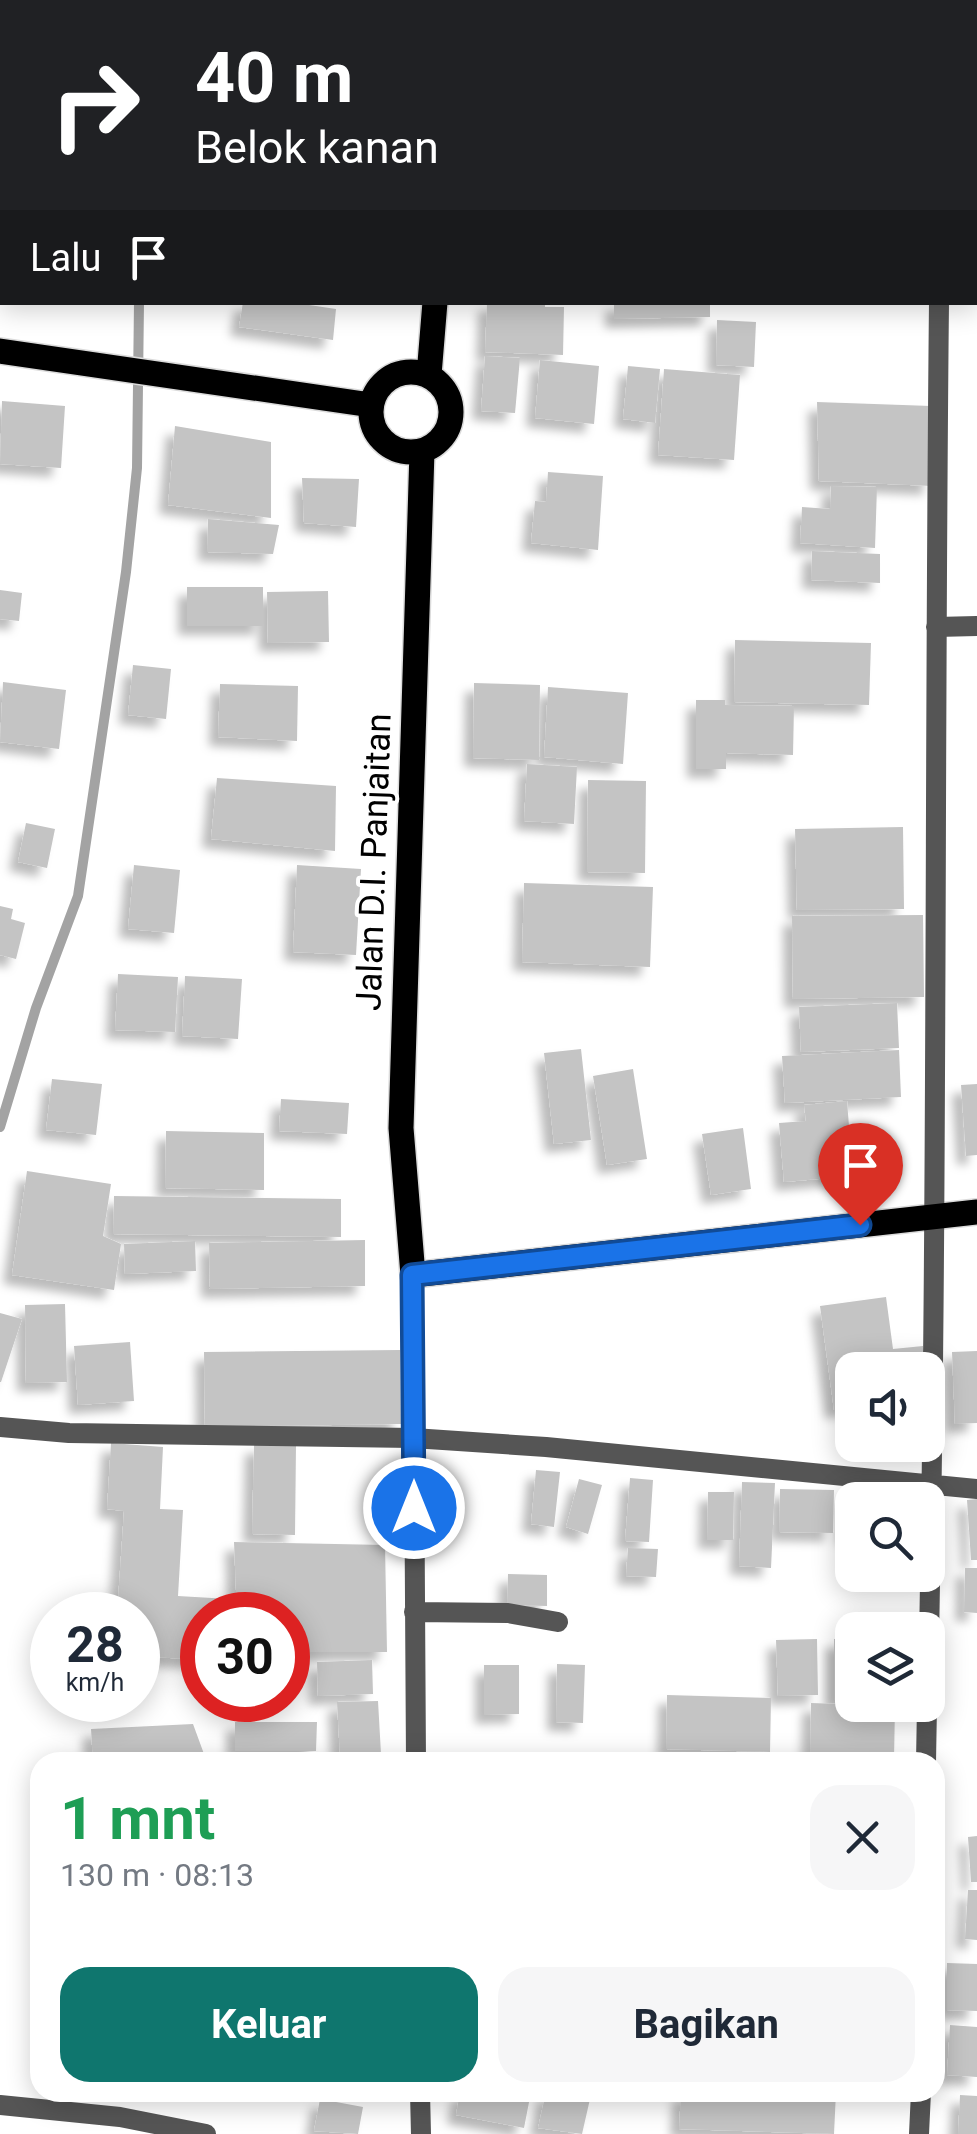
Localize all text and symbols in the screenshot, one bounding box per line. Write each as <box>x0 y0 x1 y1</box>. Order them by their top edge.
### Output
text: 40 m <box>195 37 353 119</box>
icon: right <box>30 40 160 170</box>
text: Belok kanan <box>195 121 439 174</box>
icon: arrive <box>121 230 176 285</box>
text: Lalu <box>30 236 101 280</box>
street label: Jalan D.I. Panjaitan <box>348 712 400 1012</box>
pin <box>818 1123 903 1226</box>
icon: arrive <box>833 1138 888 1193</box>
map controls <box>835 1352 945 1722</box>
button: sound <box>835 1352 945 1462</box>
position arrow <box>362 1456 466 1560</box>
button: search <box>835 1482 945 1592</box>
speed limit sign: 30 <box>180 1592 310 1722</box>
button: layers <box>835 1612 945 1722</box>
text: 28 <box>66 1616 124 1674</box>
text: km/h <box>66 1668 124 1697</box>
text: 1 mnt <box>60 1783 215 1854</box>
button: close <box>810 1785 915 1890</box>
text: 130 m · 08:13 <box>60 1856 254 1894</box>
button: Keluar <box>60 1967 478 2082</box>
button: Bagikan <box>498 1967 915 2082</box>

